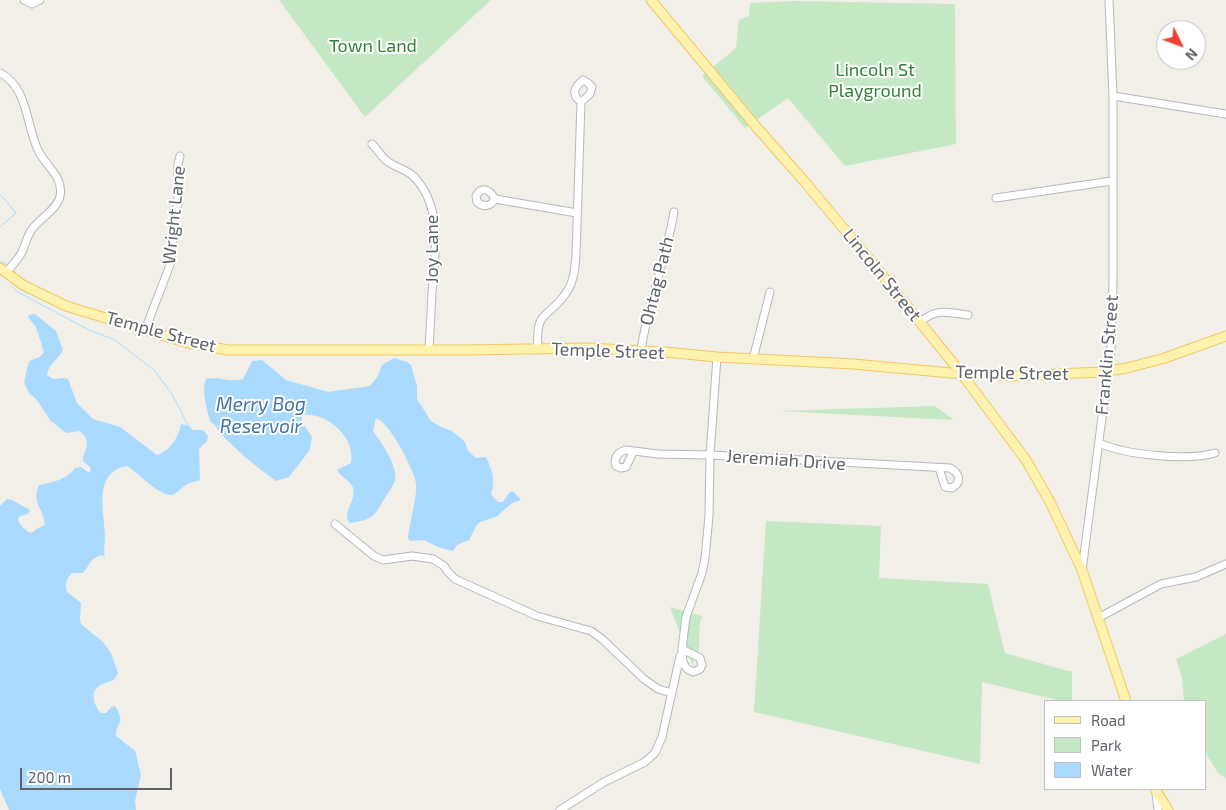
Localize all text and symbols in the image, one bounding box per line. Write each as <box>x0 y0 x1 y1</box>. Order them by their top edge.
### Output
north arrow <box>1156 20 1206 70</box>
park label: Town Land <box>329 35 417 57</box>
text: N <box>1182 45 1201 64</box>
park label: Lincoln St Playground <box>828 59 922 102</box>
street label: Wright Lane <box>158 165 190 265</box>
street label: Joy Lane <box>421 214 443 284</box>
street label: Lincoln Street <box>838 224 926 326</box>
street label: Ohtag Path <box>636 234 678 328</box>
street label: Franklin Street <box>1091 294 1123 416</box>
street label: Temple Street <box>103 307 219 357</box>
street label: Temple Street <box>551 338 665 364</box>
street label: Temple Street <box>955 361 1069 385</box>
water label: Merry Bog Reservoir <box>216 394 306 438</box>
street label: Jeremiah Drive <box>726 445 846 475</box>
legend <box>1044 700 1206 790</box>
text: Road <box>1091 711 1126 729</box>
text: Park <box>1091 736 1122 754</box>
scale bar <box>22 758 175 790</box>
text: Water <box>1091 761 1133 779</box>
text: 200 m <box>28 768 71 786</box>

